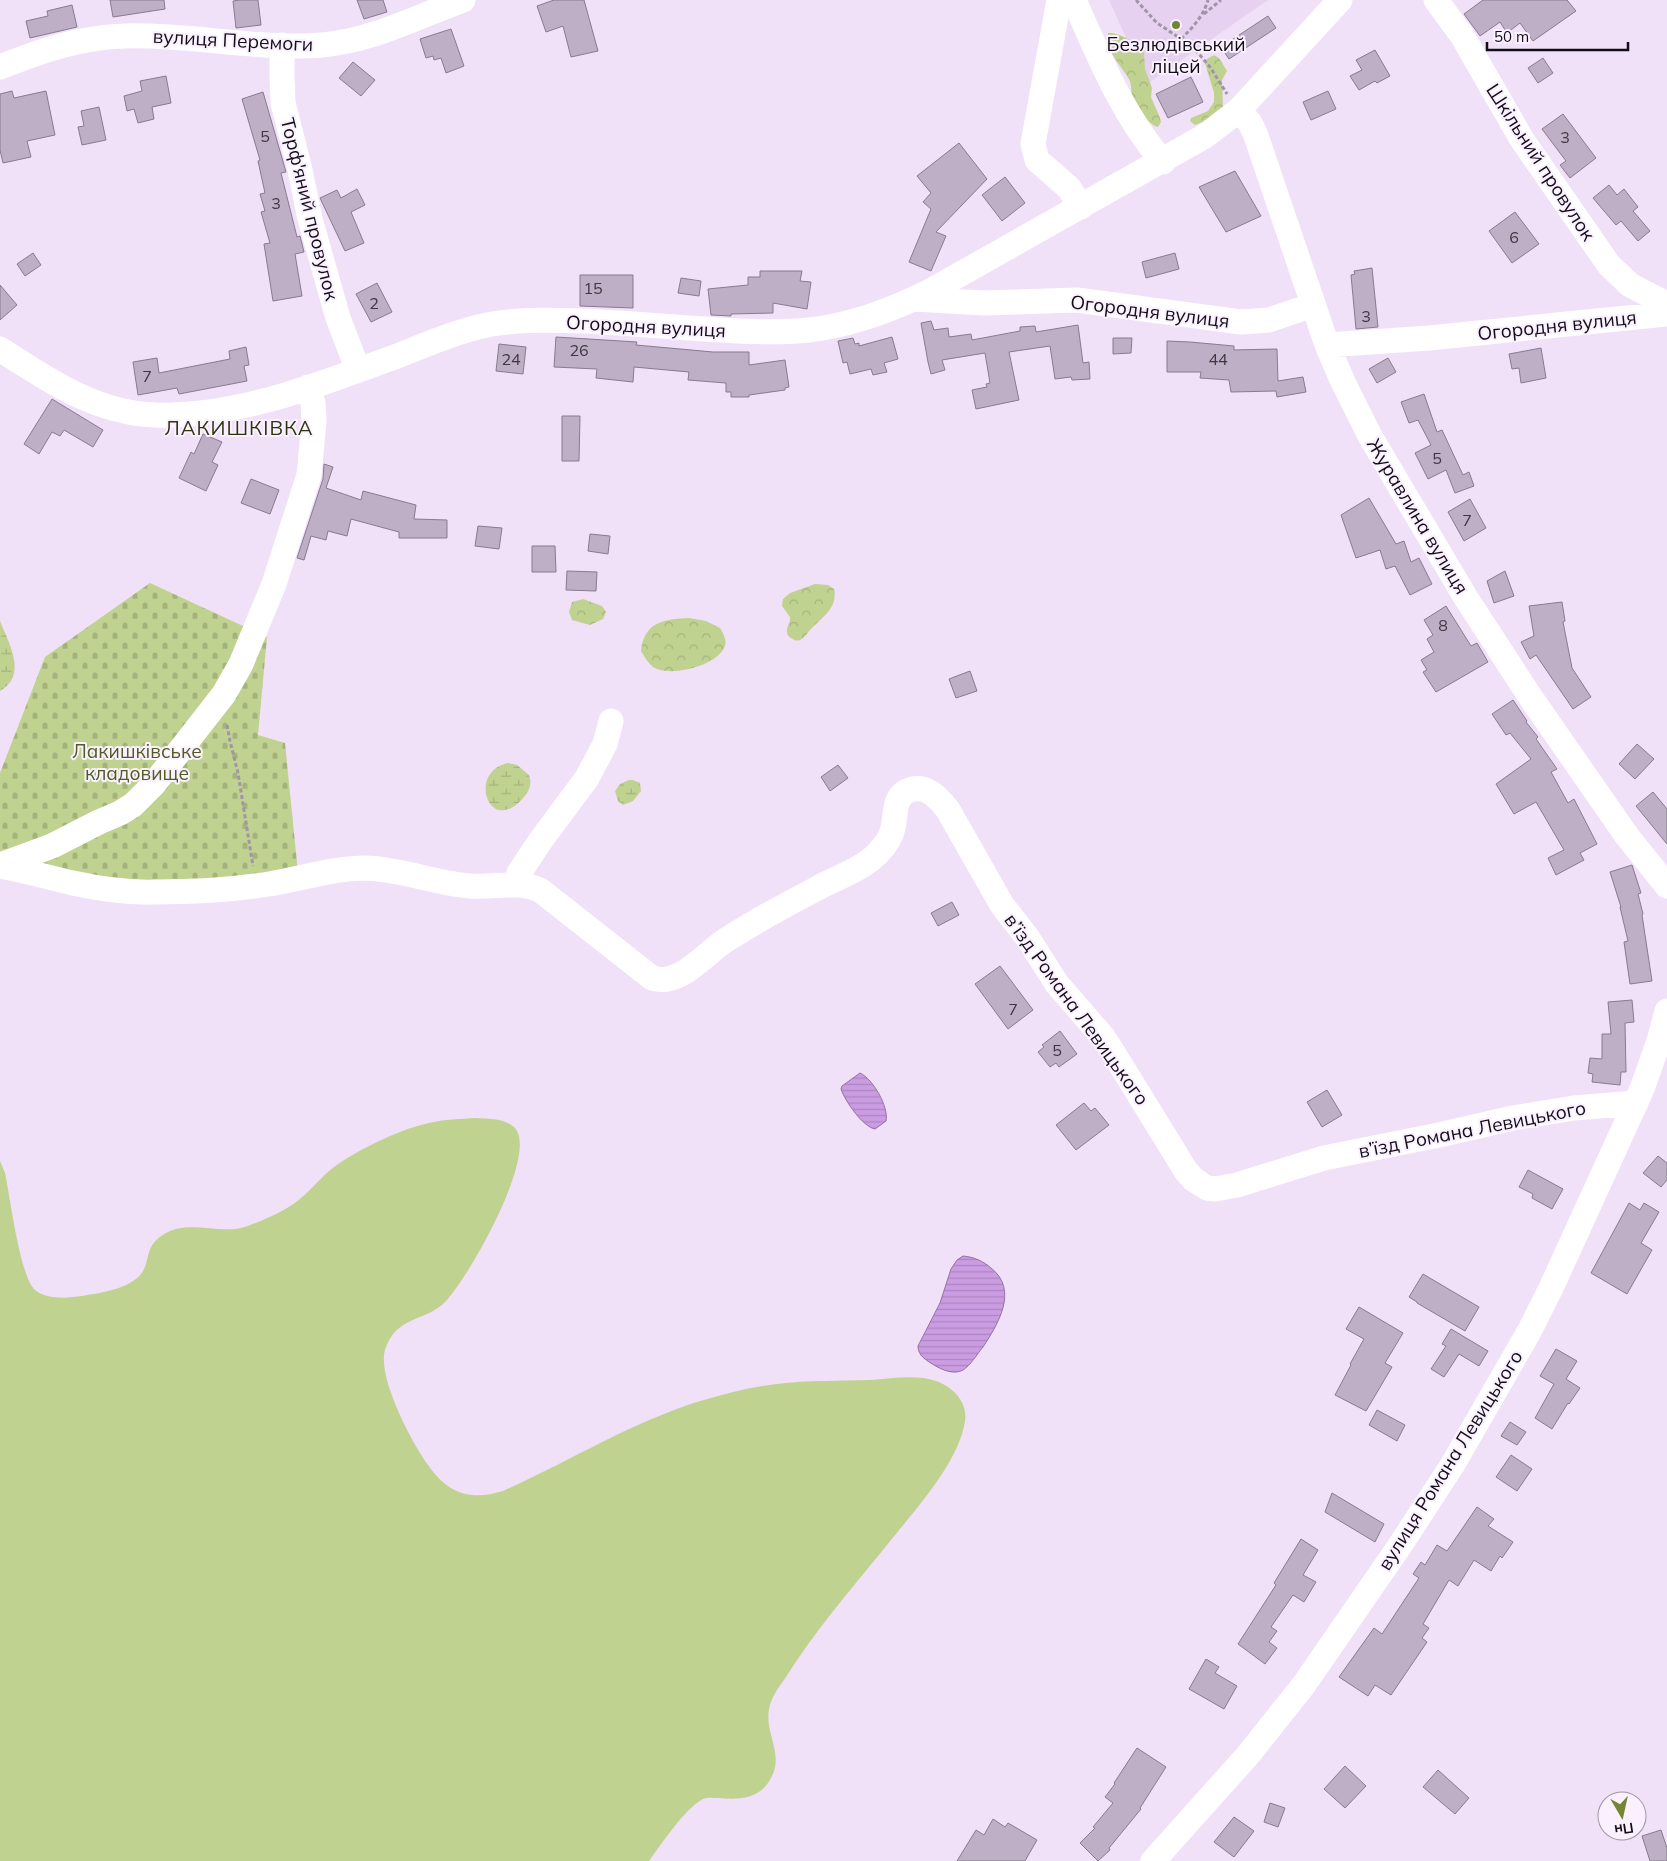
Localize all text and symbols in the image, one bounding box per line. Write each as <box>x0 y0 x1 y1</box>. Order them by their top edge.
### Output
marker: Безлюдівський ліцей <box>1170 19 1182 31</box>
scale bar <box>1487 20 1628 52</box>
street label: вулиця Перемоги <box>152 24 314 56</box>
text: 50 m <box>1494 27 1529 46</box>
place label: Безлюдівський ліцей <box>1107 32 1245 78</box>
street label: Шкільний провулок <box>1481 79 1601 246</box>
street label: Торф'яний провулок <box>276 115 344 304</box>
house number: 5 <box>260 126 270 146</box>
house number: 3 <box>1560 127 1570 147</box>
house number: 3 <box>271 193 281 213</box>
house number: 6 <box>1509 227 1519 247</box>
house number: 15 <box>583 278 603 298</box>
street label: Огородня вулиця <box>1069 289 1231 333</box>
house number: 2 <box>369 293 379 313</box>
street label: Огородня вулиця <box>1476 305 1638 345</box>
house number: 3 <box>1361 306 1371 326</box>
street label: Огородня вулиця <box>566 310 726 342</box>
house number: 26 <box>569 340 589 360</box>
house number: 24 <box>501 349 521 369</box>
house number: 44 <box>1208 349 1228 369</box>
house number: 7 <box>142 366 152 386</box>
district label: ЛАКИШКІВКА <box>164 415 314 440</box>
street label: Журавлина вулиця <box>1362 434 1474 598</box>
house number: 5 <box>1432 448 1442 468</box>
house number: 7 <box>1462 510 1472 530</box>
house number: 8 <box>1438 615 1448 635</box>
park label: Лакишківське кладовище <box>72 739 202 785</box>
street label: в’їзд Романа Левицького <box>999 908 1155 1110</box>
house number: 7 <box>1008 999 1018 1019</box>
house number: 5 <box>1052 1040 1062 1060</box>
street label: в’їзд Романа Левицького <box>1356 1095 1588 1163</box>
street label: вулиця Романа Левицького <box>1372 1346 1528 1574</box>
north arrow <box>1597 1791 1647 1841</box>
text: Пн <box>1613 1818 1635 1839</box>

